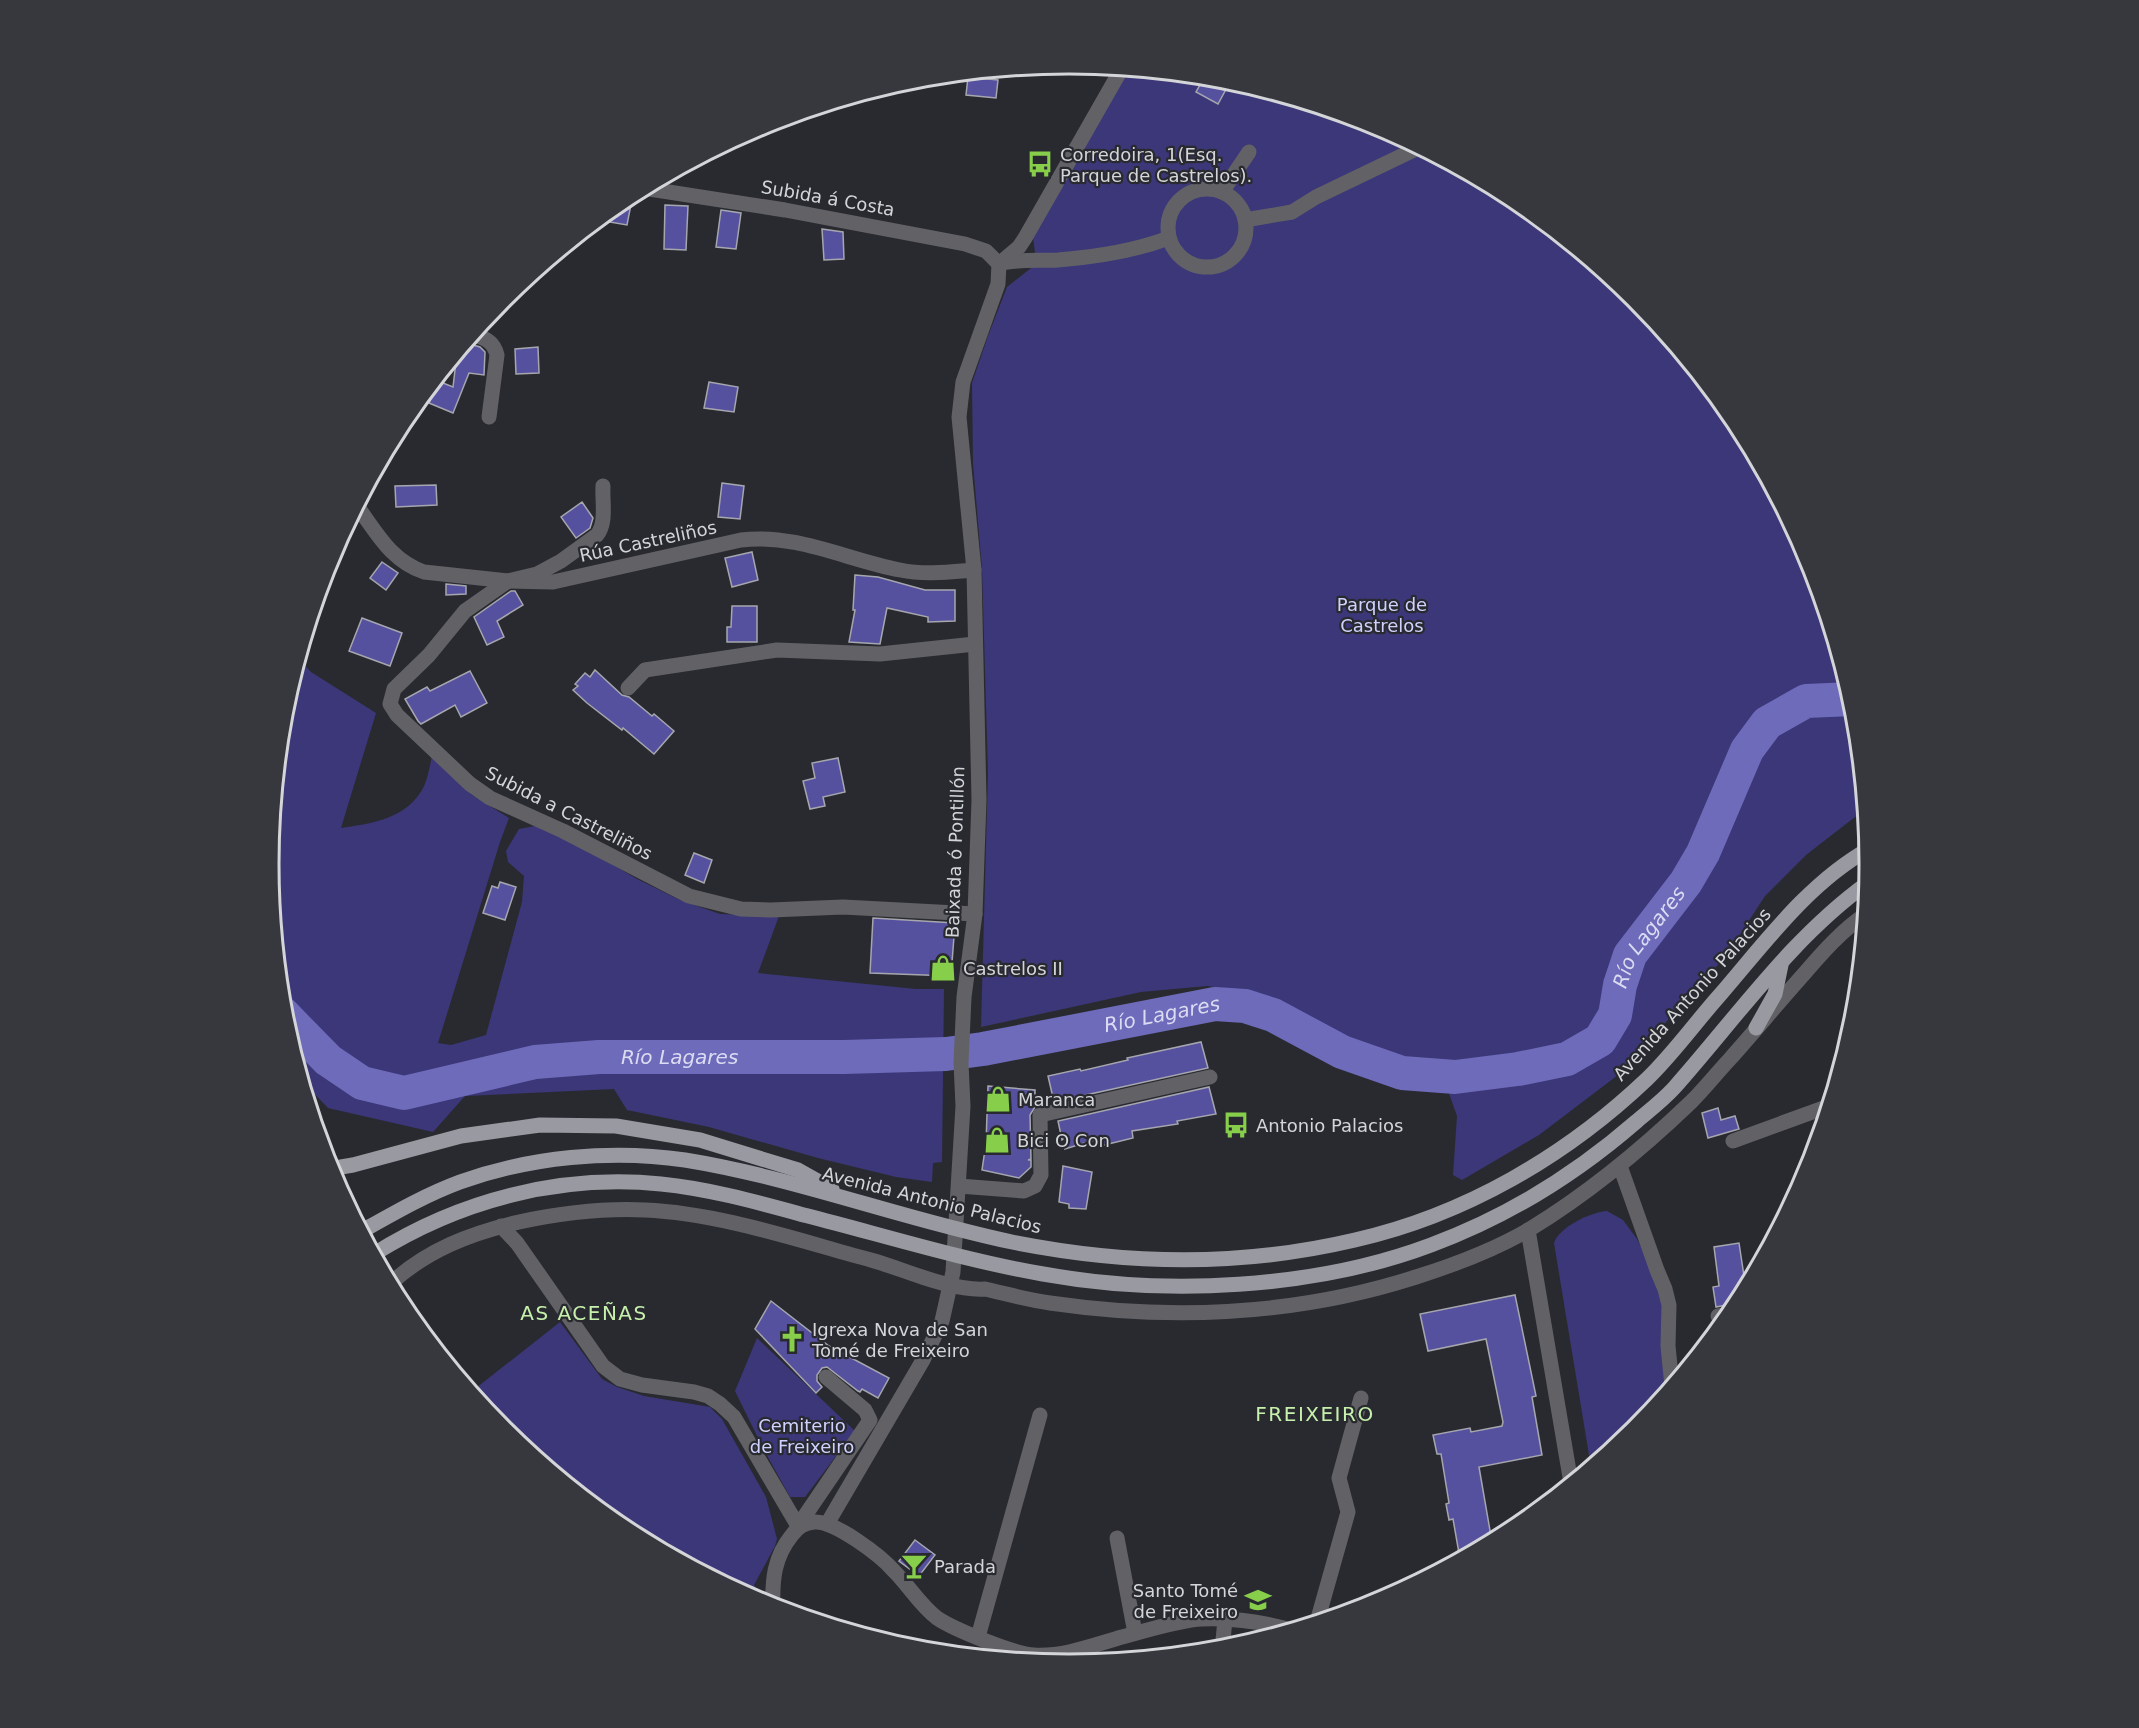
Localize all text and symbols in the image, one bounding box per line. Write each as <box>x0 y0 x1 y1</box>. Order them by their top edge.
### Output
place label: Corredoira, 1(Esq. Parque de Castrelos). <box>1060 144 1252 186</box>
bus stop icon: Corredoira, 1(Esq. Parque de Castrelos). <box>1025 149 1055 179</box>
street label: Subida á Costa <box>760 176 896 220</box>
street label: Rúa Castreliños <box>577 516 719 566</box>
park label: Parque de Castrelos <box>1337 594 1427 636</box>
street label: Subida a Castreliños <box>482 762 656 864</box>
street label: Baixada ó Pontillón <box>942 766 968 938</box>
water label: Río Lagares <box>1608 882 1690 991</box>
street label: Avenida Antonio Palacios <box>1609 903 1775 1085</box>
shop icon: Castrelos II <box>928 953 958 983</box>
place label: Castrelos II <box>963 958 1063 979</box>
water label: Río Lagares <box>1102 991 1222 1037</box>
water label: Río Lagares <box>621 1045 738 1069</box>
shop icon: Maranca <box>983 1084 1013 1114</box>
place label: Maranca <box>1018 1089 1095 1110</box>
bus stop icon: Antonio Palacios <box>1221 1110 1251 1140</box>
place label: Antonio Palacios <box>1256 1115 1403 1136</box>
shop icon: Bici O Con <box>982 1125 1012 1155</box>
place label: Bici O Con <box>1017 1130 1110 1151</box>
street label: Avenida Antonio Palacios <box>820 1163 1044 1237</box>
district label: AS ACEÑAS <box>520 1301 648 1325</box>
place label: Igrexa Nova de San Tomé de Freixeiro <box>811 1319 988 1361</box>
church icon: Igrexa Nova de San Tomé de Freixeiro <box>777 1324 807 1354</box>
district label: FREIXEIRO <box>1255 1402 1375 1426</box>
park label: Cemiterio de Freixeiro <box>750 1415 854 1457</box>
bar icon: Parada <box>899 1551 929 1581</box>
place label: Parada <box>934 1556 996 1577</box>
place label: Santo Tomé de Freixeiro <box>1133 1580 1238 1622</box>
school or university icon: Santo Tomé de Freixeiro <box>1243 1585 1273 1615</box>

